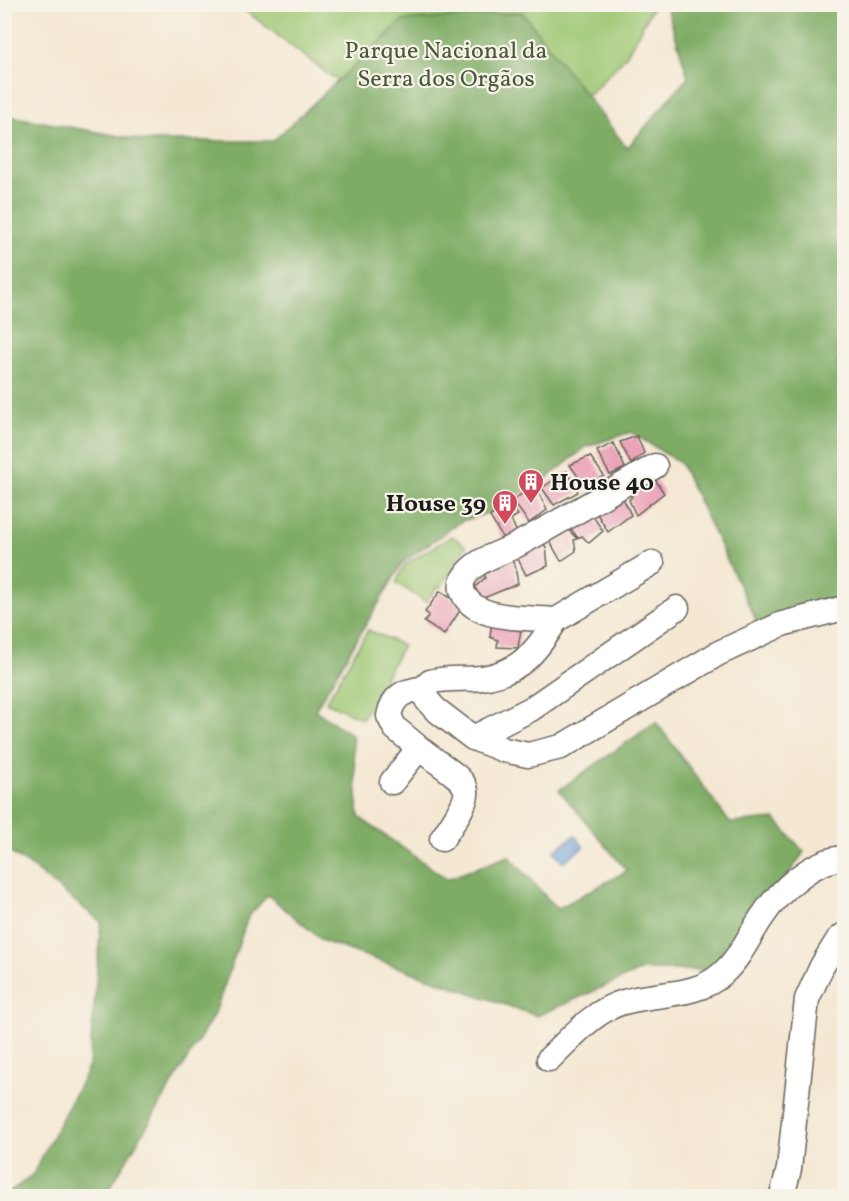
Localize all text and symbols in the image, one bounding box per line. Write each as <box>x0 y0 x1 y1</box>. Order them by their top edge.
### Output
park label: Parque Nacional da Serra dos Orgãos <box>345 35 548 97</box>
building icon: House 40 <box>516 467 546 505</box>
place label: House 40 <box>550 467 654 501</box>
place label: House 39 <box>386 488 486 522</box>
building icon: House 39 <box>490 488 520 526</box>

